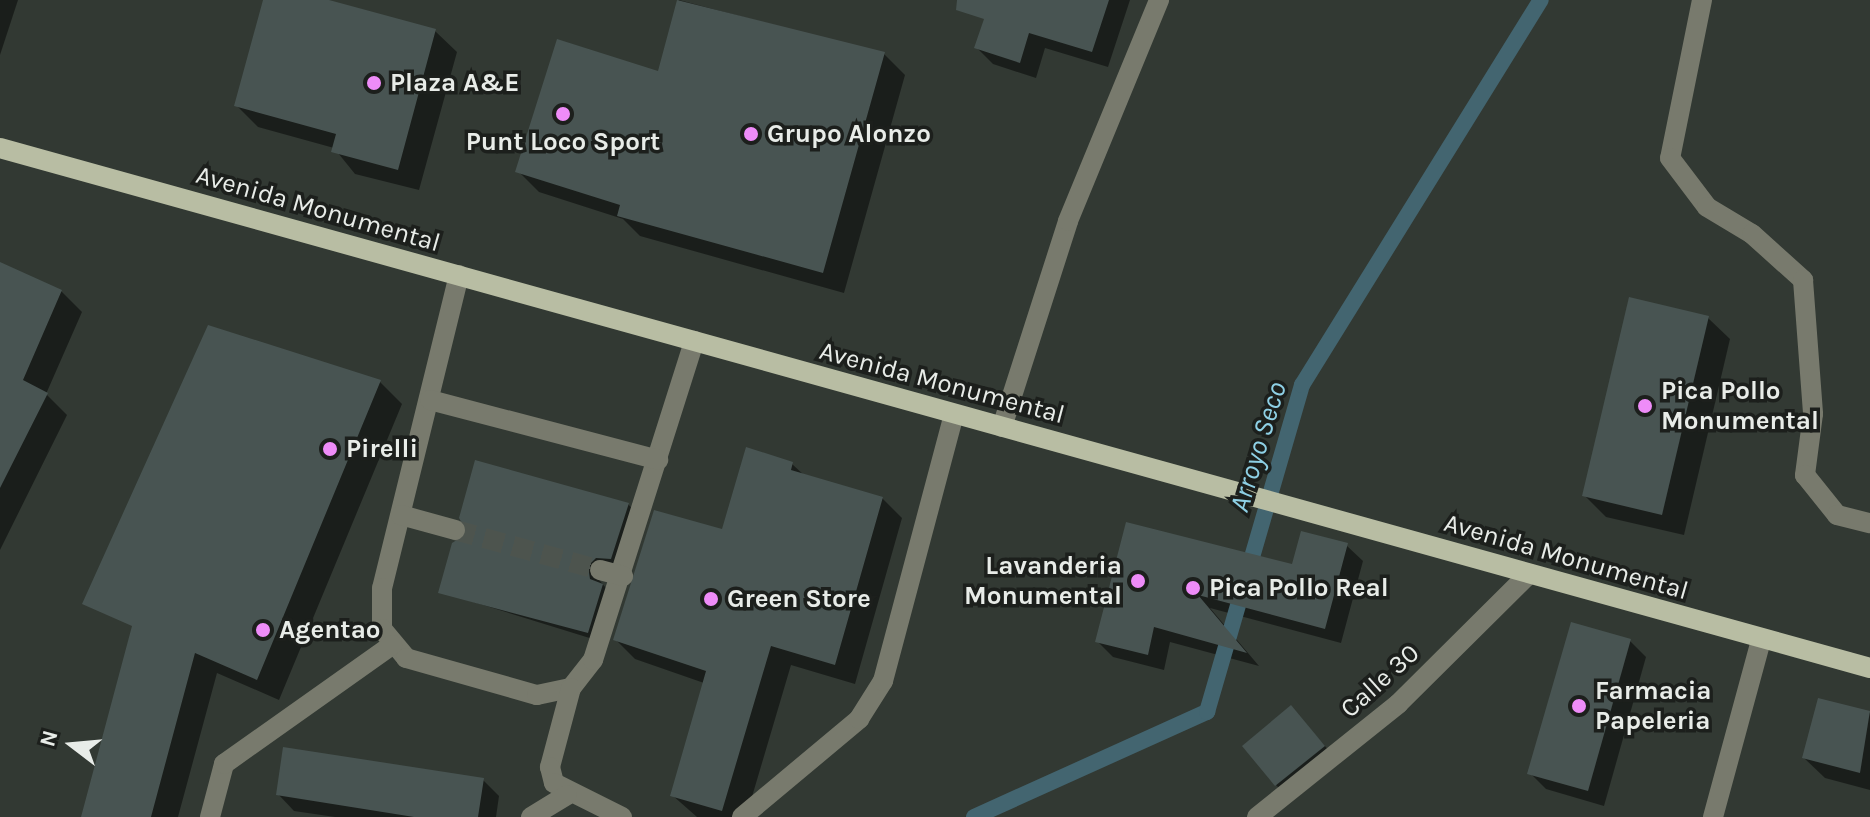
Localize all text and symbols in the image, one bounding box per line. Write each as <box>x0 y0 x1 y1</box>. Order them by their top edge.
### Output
place label: Plaza A&E <box>390 67 519 99</box>
marker: Plaza A&E <box>365 74 383 92</box>
marker: Punt Loco Sport <box>554 105 572 123</box>
place label: Grupo Alonzo <box>767 118 931 150</box>
marker: Grupo Alonzo <box>742 125 760 143</box>
place label: Punt Loco Sport <box>466 126 660 158</box>
street label: Avenida Monumental <box>192 159 444 259</box>
street label: Avenida Monumental <box>816 335 1068 431</box>
place label: Pica Pollo Monumental <box>1661 375 1819 436</box>
water label: Arroyo Seco <box>1222 378 1294 516</box>
marker: Pica Pollo Monumental <box>1636 397 1654 415</box>
place label: Pirelli <box>346 433 418 465</box>
marker: Pirelli <box>321 440 339 458</box>
street label: Avenida Monumental <box>1440 507 1692 607</box>
place label: Lavanderia Monumental <box>964 550 1122 612</box>
marker: Lavanderia Monumental <box>1129 572 1147 590</box>
place label: Pica Pollo Real <box>1209 572 1389 604</box>
marker: Pica Pollo Real <box>1184 579 1202 597</box>
place label: Green Store <box>727 583 871 615</box>
marker: Green Store <box>702 590 720 608</box>
place label: Agentao <box>279 614 381 646</box>
marker: Agentao <box>254 621 272 639</box>
street label: Calle 30 <box>1334 638 1426 724</box>
place label: Farmacia Papeleria <box>1595 675 1711 736</box>
marker: Farmacia Papeleria <box>1570 697 1588 715</box>
north arrow <box>32 705 112 785</box>
text: N <box>34 727 64 750</box>

